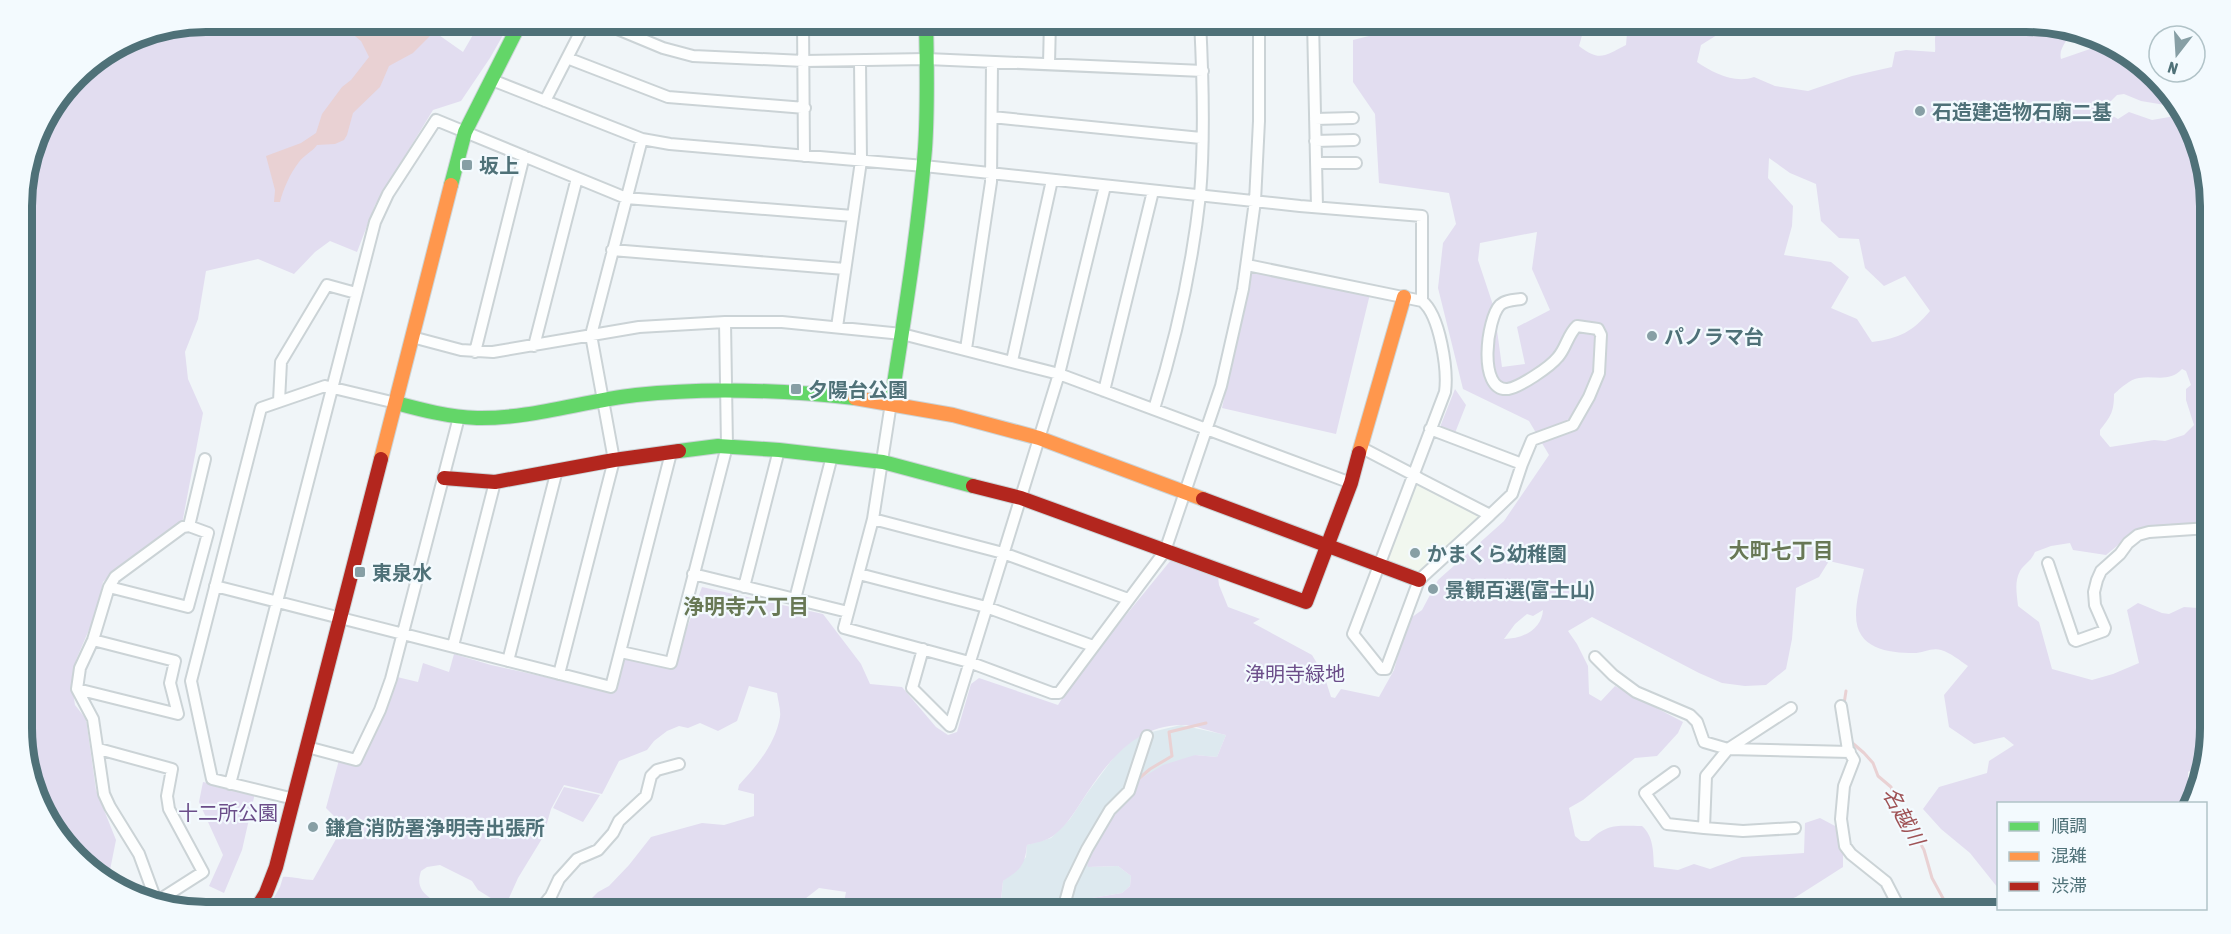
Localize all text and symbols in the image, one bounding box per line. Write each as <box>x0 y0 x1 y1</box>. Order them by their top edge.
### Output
north arrow <box>2147 24 2207 84</box>
text: N <box>2165 58 2180 78</box>
place label: 石造建造物石廟二基 <box>1932 100 2112 123</box>
marker: 石造建造物石廟二基 <box>1913 104 1927 118</box>
place label: 坂上 <box>479 154 519 177</box>
marker: 坂上 <box>460 158 474 172</box>
place label: パノラマ台 <box>1664 325 1764 348</box>
marker: パノラマ台 <box>1645 329 1659 343</box>
place label: 夕陽台公園 <box>808 378 908 401</box>
marker: 夕陽台公園 <box>789 382 803 396</box>
district label: 大町七丁目 <box>1729 538 1834 562</box>
place label: かまくら幼稚園 <box>1427 542 1567 565</box>
marker: かまくら幼稚園 <box>1408 546 1422 560</box>
place label: 東泉水 <box>372 561 432 584</box>
marker: 東泉水 <box>353 565 367 579</box>
place label: 景観百選(富士山) <box>1445 578 1595 601</box>
marker: 景観百選(富士山) <box>1426 582 1440 596</box>
district label: 浄明寺六丁目 <box>683 594 809 618</box>
park label: 浄明寺緑地 <box>1245 662 1345 685</box>
water label: 名越川 <box>1878 783 1931 851</box>
park label: 十二所公園 <box>178 801 278 824</box>
legend <box>1997 802 2207 910</box>
text: 順調 <box>2051 815 2087 836</box>
place label: 鎌倉消防署浄明寺出張所 <box>325 816 545 839</box>
marker: 鎌倉消防署浄明寺出張所 <box>306 820 320 834</box>
text: 混雑 <box>2051 845 2087 866</box>
text: 渋滞 <box>2051 875 2087 896</box>

